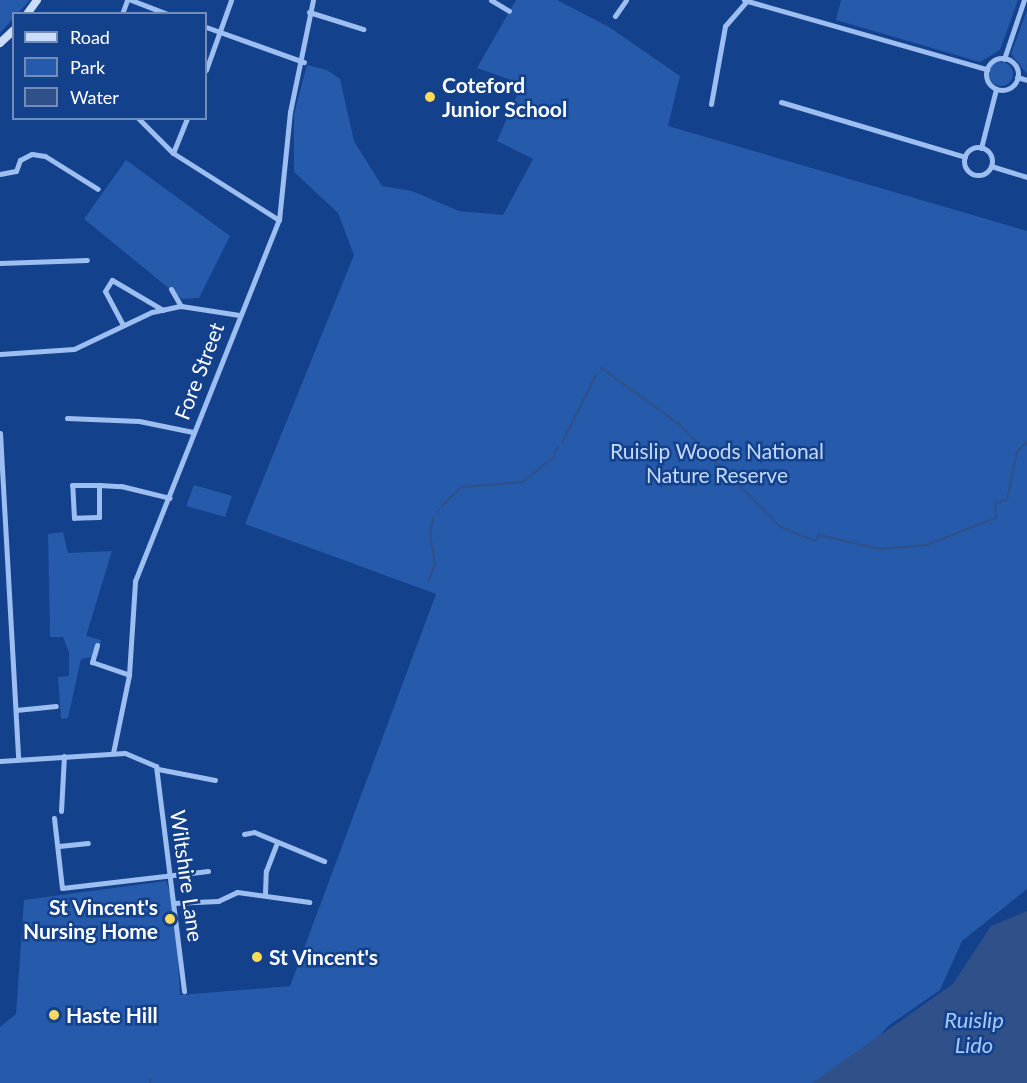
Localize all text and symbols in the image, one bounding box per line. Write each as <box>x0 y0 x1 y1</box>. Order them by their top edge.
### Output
legend <box>12 12 207 120</box>
text: Road <box>70 26 110 48</box>
text: Park <box>70 56 105 78</box>
place label: Coteford Junior School <box>442 72 568 122</box>
text: Water <box>70 86 119 108</box>
marker: Coteford Junior School <box>423 90 437 104</box>
street label: Fore Street <box>169 319 229 423</box>
park label: Ruislip Woods National Nature Reserve <box>610 438 824 488</box>
street label: Wiltshire Lane <box>165 809 209 943</box>
place label: St Vincent's Nursing Home <box>23 894 158 944</box>
marker: St Vincent's Nursing Home <box>163 912 177 926</box>
place label: St Vincent's <box>269 944 379 970</box>
marker: St Vincent's <box>250 950 264 964</box>
place label: Haste Hill <box>66 1002 158 1028</box>
water label: Ruislip Lido <box>944 1006 1004 1058</box>
marker: Haste Hill <box>47 1008 61 1022</box>

